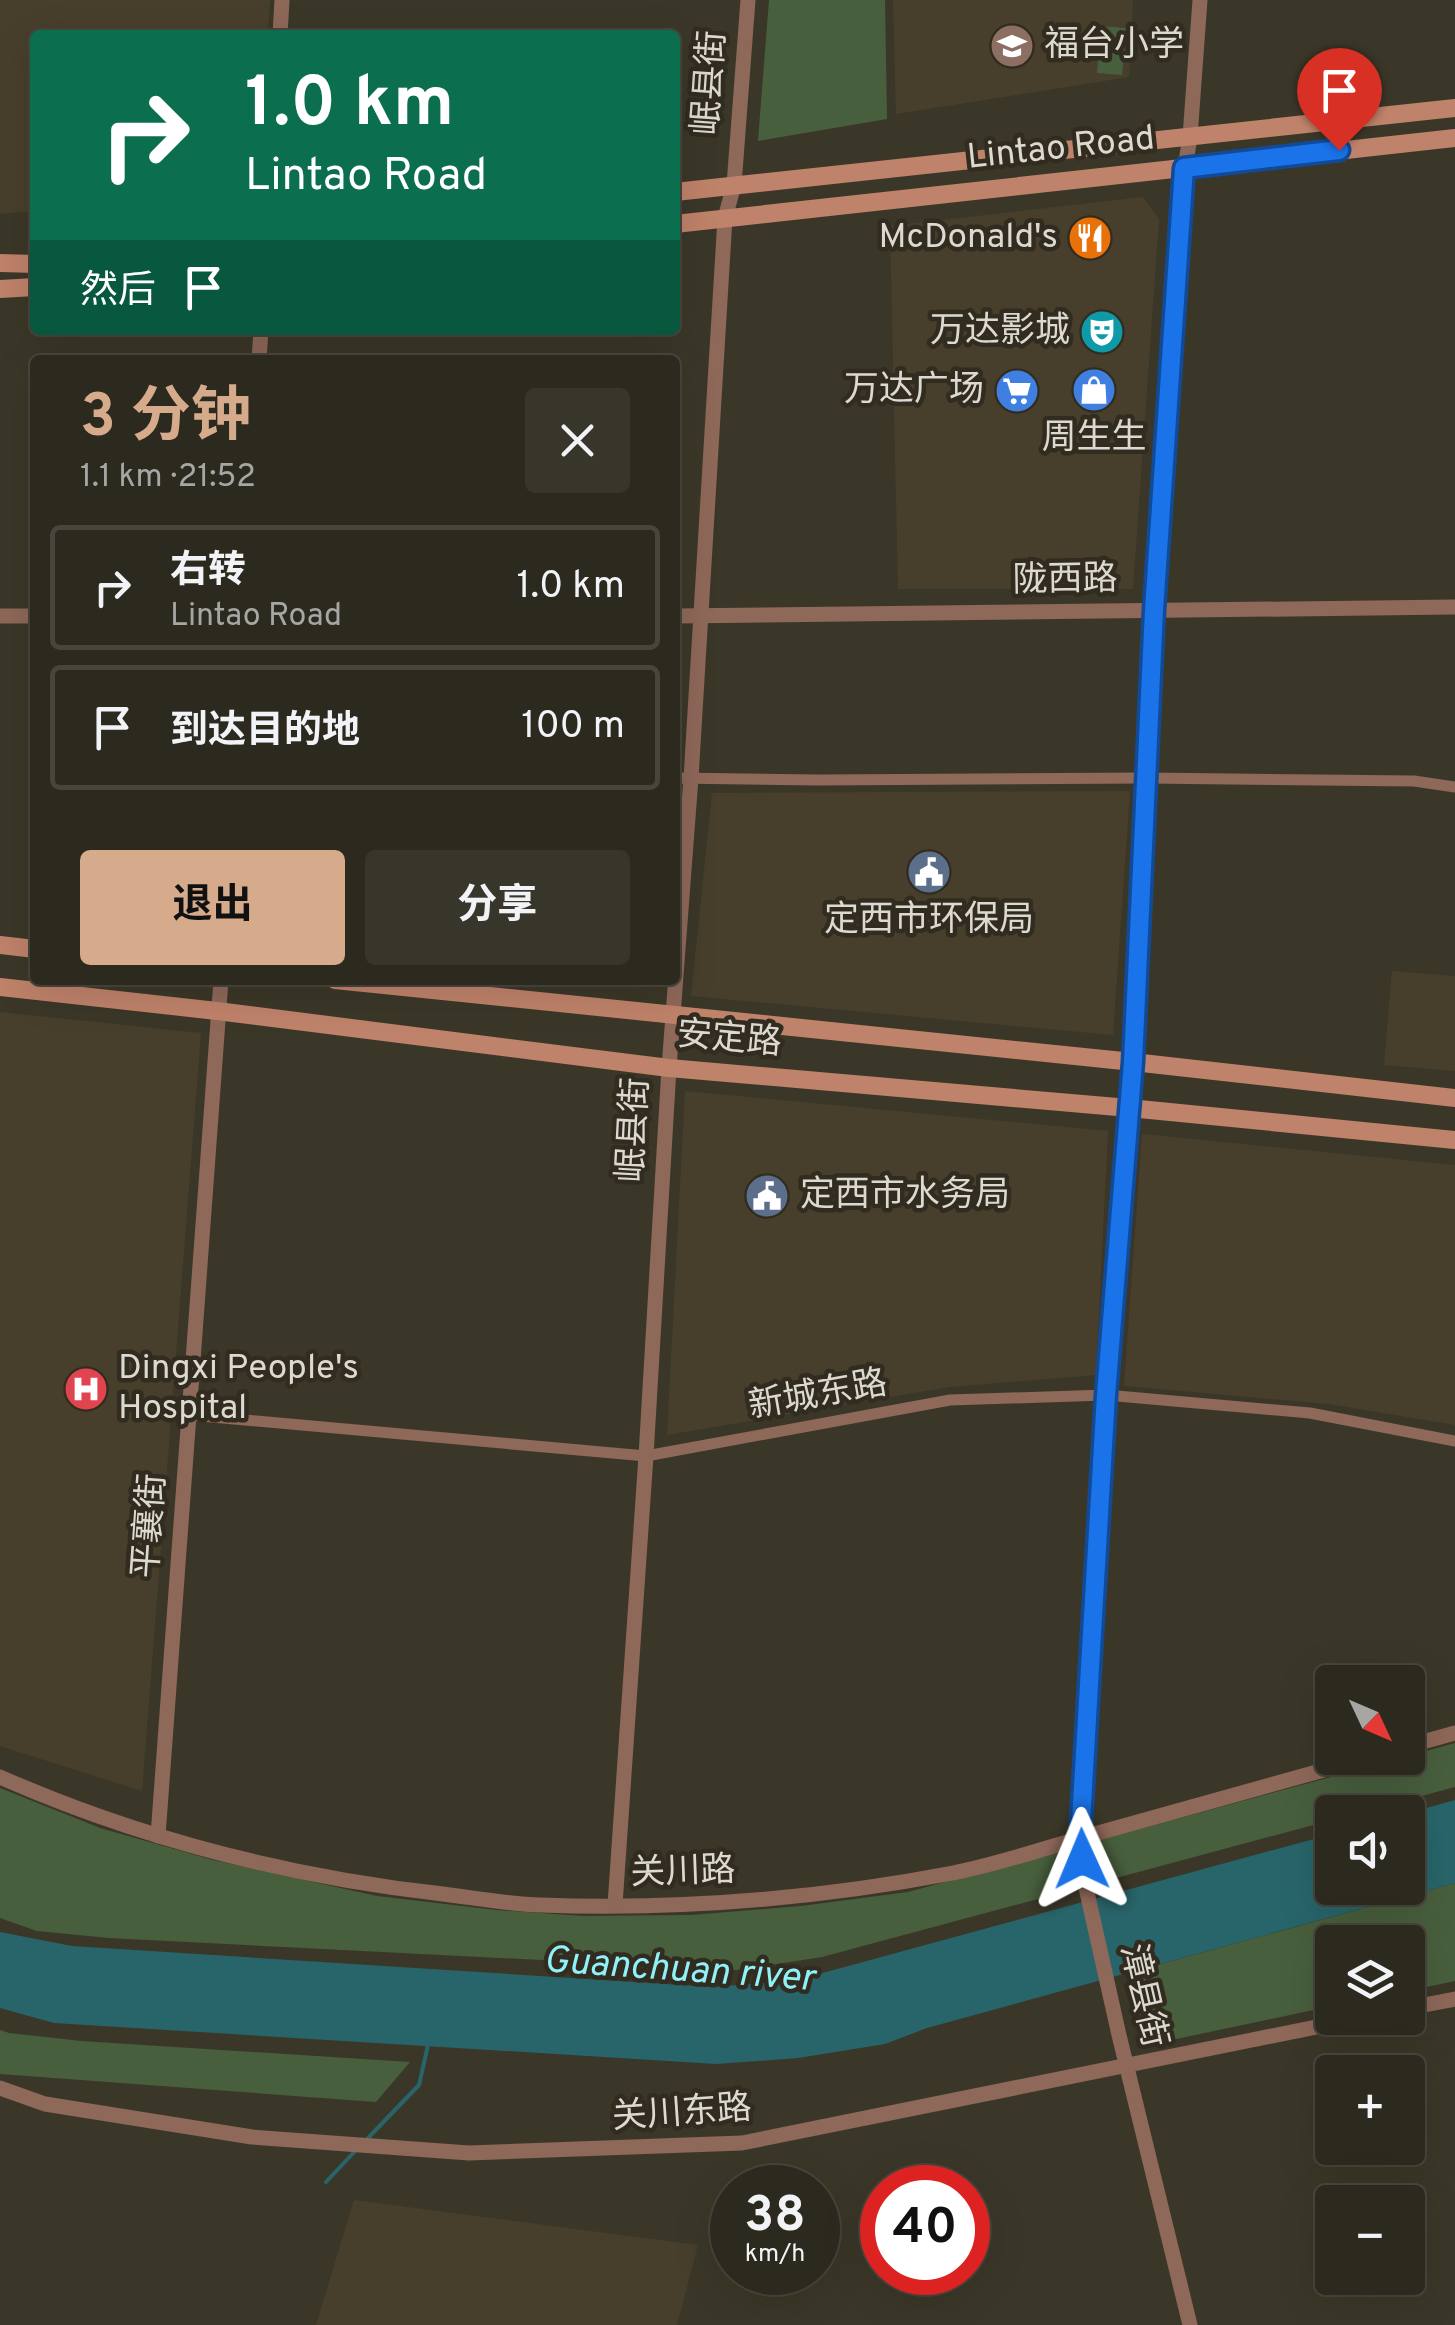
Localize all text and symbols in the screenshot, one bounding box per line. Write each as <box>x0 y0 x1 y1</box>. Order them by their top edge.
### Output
school or university icon: 福台小学 <box>989 23 1035 69</box>
place label: 福台小学 <box>1044 24 1184 68</box>
street label: 岷县街 <box>685 29 737 137</box>
pin <box>1297 48 1382 151</box>
text: 1.0 km <box>245 62 454 151</box>
icon: arrive <box>1312 63 1367 118</box>
icon: right <box>80 70 210 200</box>
street label: Lintao Road <box>965 117 1157 181</box>
text: Lintao Road <box>245 149 487 206</box>
restaurant icon: McDonald's <box>1067 215 1113 261</box>
place label: McDonald's <box>878 216 1058 260</box>
icon: arrive <box>176 260 231 315</box>
text: 然后 <box>80 268 156 317</box>
theatre icon: 万达影城 <box>1079 309 1125 355</box>
place label: 万达影城 <box>930 310 1070 354</box>
shop icon: 周生生 <box>1071 367 1117 413</box>
supermarket icon: 万达广场 <box>994 368 1040 414</box>
place label: 万达广场 <box>844 369 984 413</box>
text: 3 分钟 <box>80 382 251 458</box>
button: close <box>525 388 630 493</box>
place label: 周生生 <box>1041 417 1147 461</box>
text: 1.1 km · 21:52 <box>80 458 256 498</box>
text: 右转 <box>170 548 246 597</box>
street label: 陇西路 <box>1012 558 1118 604</box>
icon: right <box>85 560 140 615</box>
text: 1.0 km <box>517 563 625 612</box>
text: Lintao Road <box>170 597 342 637</box>
icon: arrive <box>85 700 140 755</box>
text: 100 m <box>521 703 625 752</box>
text: 到达目的地 <box>170 708 360 757</box>
public building icon: 定西市环保局 <box>906 849 952 895</box>
button: 退出 <box>80 850 345 965</box>
button: 分享 <box>365 850 630 965</box>
place label: 定西市环保局 <box>824 899 1034 943</box>
street label: 安定路 <box>675 1014 783 1066</box>
street label: 岷县街 <box>610 1076 660 1184</box>
public building icon: 定西市水务局 <box>744 1173 790 1219</box>
place label: 定西市水务局 <box>800 1174 1010 1218</box>
place label: Dingxi People's Hospital <box>118 1347 359 1431</box>
street label: 新城东路 <box>745 1362 891 1430</box>
hospital icon: Dingxi People's Hospital <box>63 1366 109 1412</box>
street label: 平襄街 <box>125 1472 177 1580</box>
north arrow <box>1315 1665 1425 1775</box>
map controls <box>1315 1665 1425 2295</box>
button: sound <box>1315 1795 1425 1905</box>
position arrow <box>1030 1807 1134 1911</box>
street label: 关川路 <box>630 1849 736 1897</box>
button: layers <box>1315 1925 1425 2035</box>
water label: Guanchuan river <box>542 1937 818 2005</box>
street label: 漳县街 <box>1109 1940 1175 2052</box>
button: + <box>1315 2055 1425 2165</box>
street label: 关川东路 <box>611 2087 753 2141</box>
speed limit sign: 40 <box>860 2165 990 2295</box>
button: − <box>1315 2185 1425 2295</box>
text: 38 <box>744 2186 806 2249</box>
text: km/h <box>745 2239 805 2271</box>

